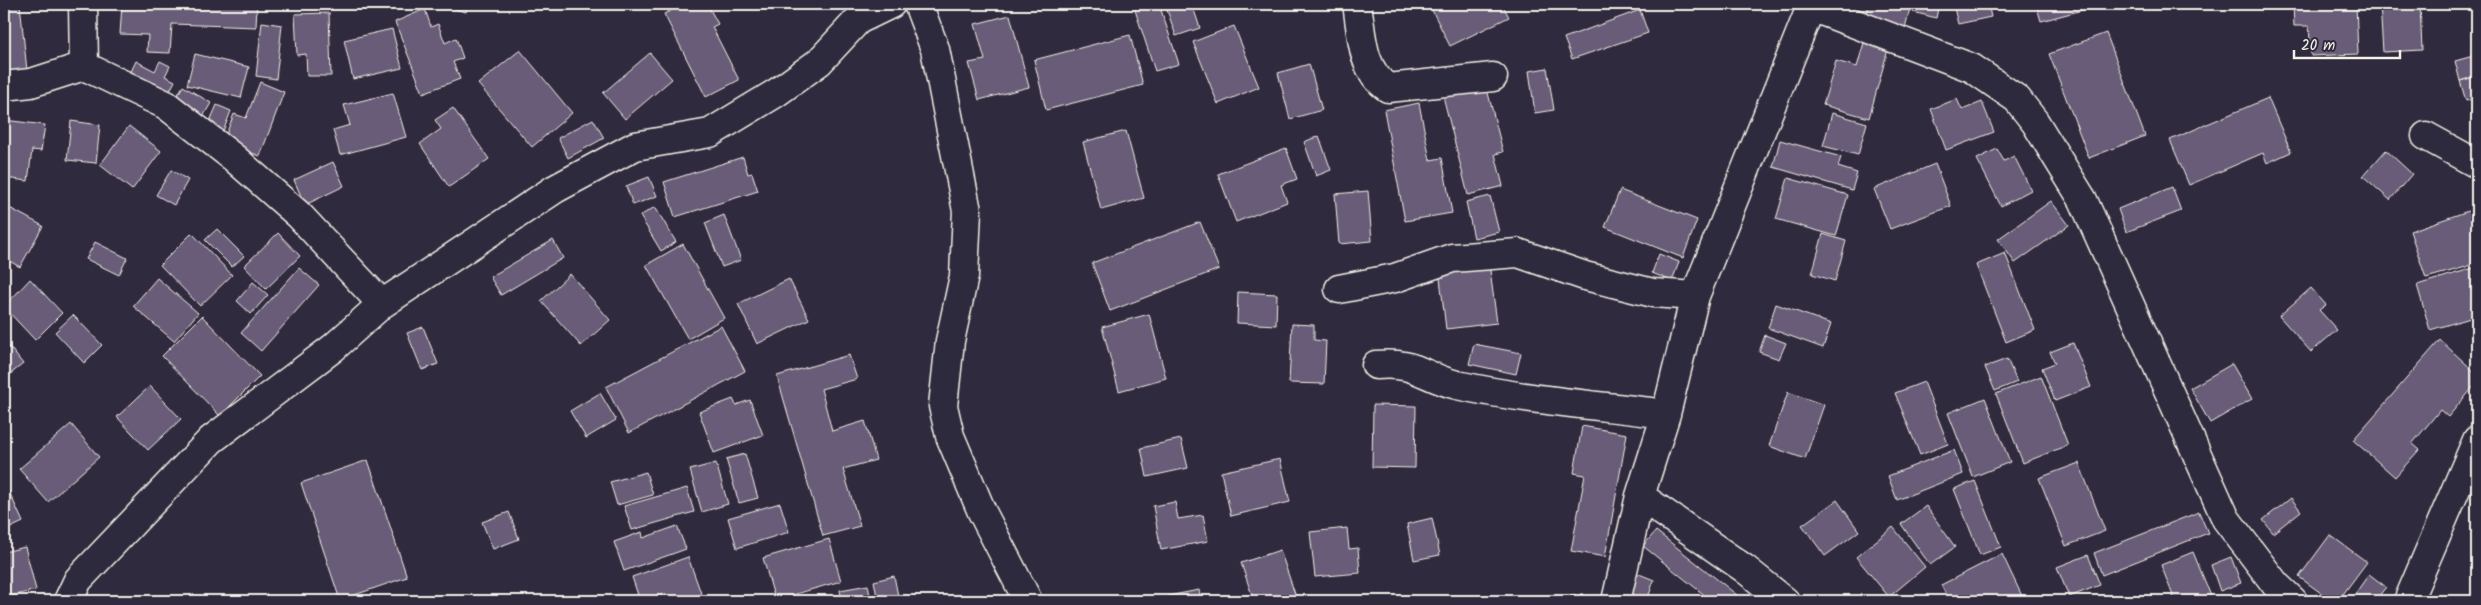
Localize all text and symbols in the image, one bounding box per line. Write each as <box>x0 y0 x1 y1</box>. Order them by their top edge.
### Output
scale bar <box>2294 28 2400 60</box>
text: 20 m <box>2301 34 2335 58</box>

